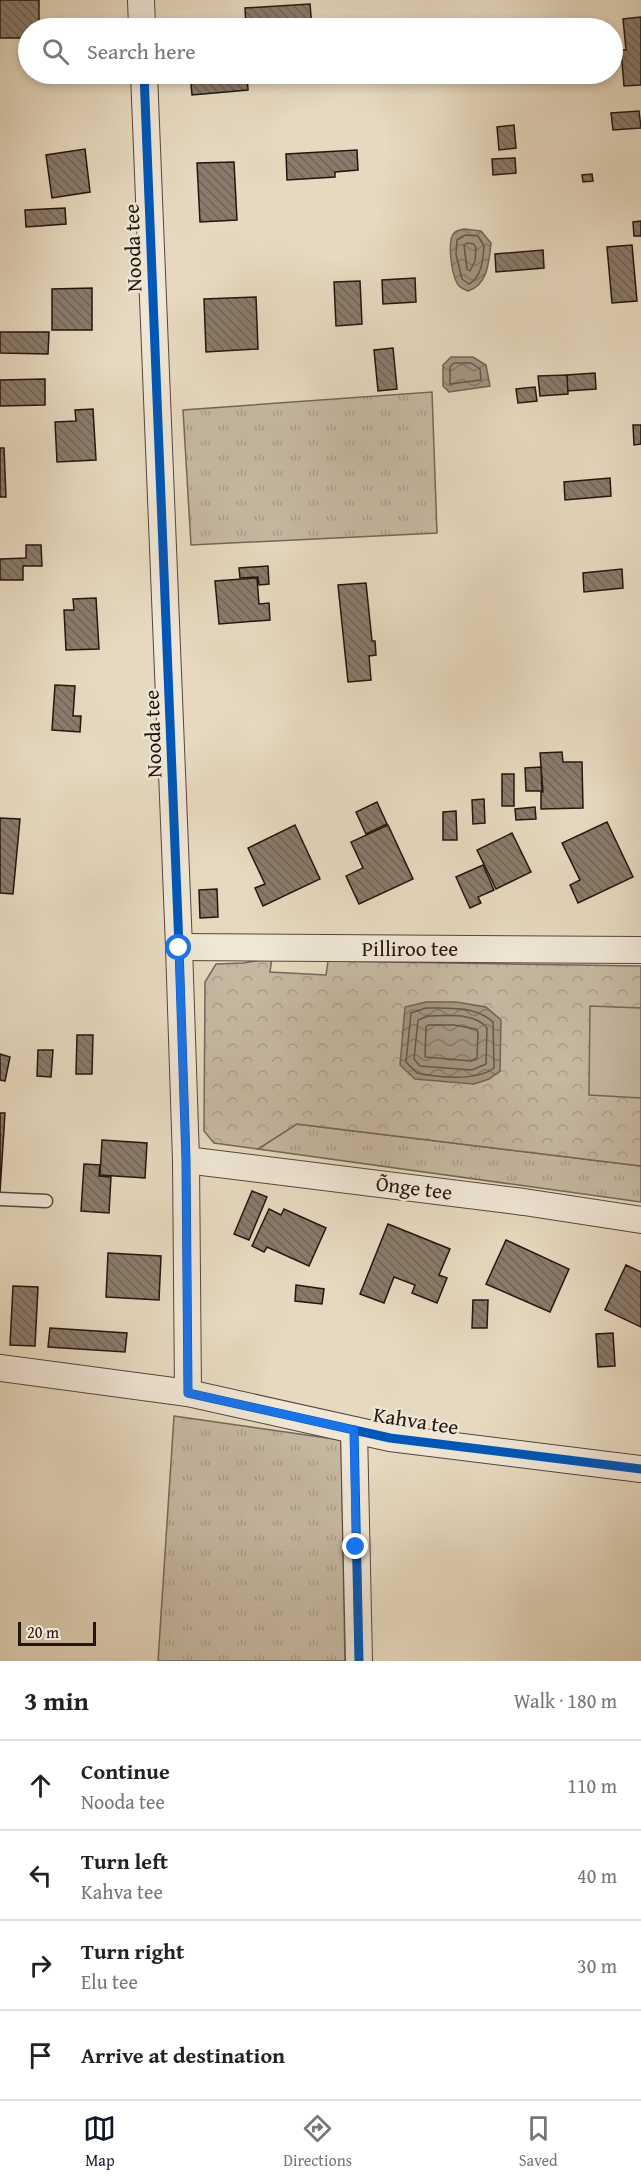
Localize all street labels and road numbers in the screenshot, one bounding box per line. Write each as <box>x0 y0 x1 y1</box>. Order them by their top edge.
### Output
street label: Nooda tee <box>115 203 150 293</box>
street label: Nooda tee <box>135 689 170 779</box>
street label: Pilliroo tee <box>362 933 458 964</box>
street label: Õnge tee <box>374 1167 454 1208</box>
street label: Kahva tee <box>371 1398 461 1443</box>

